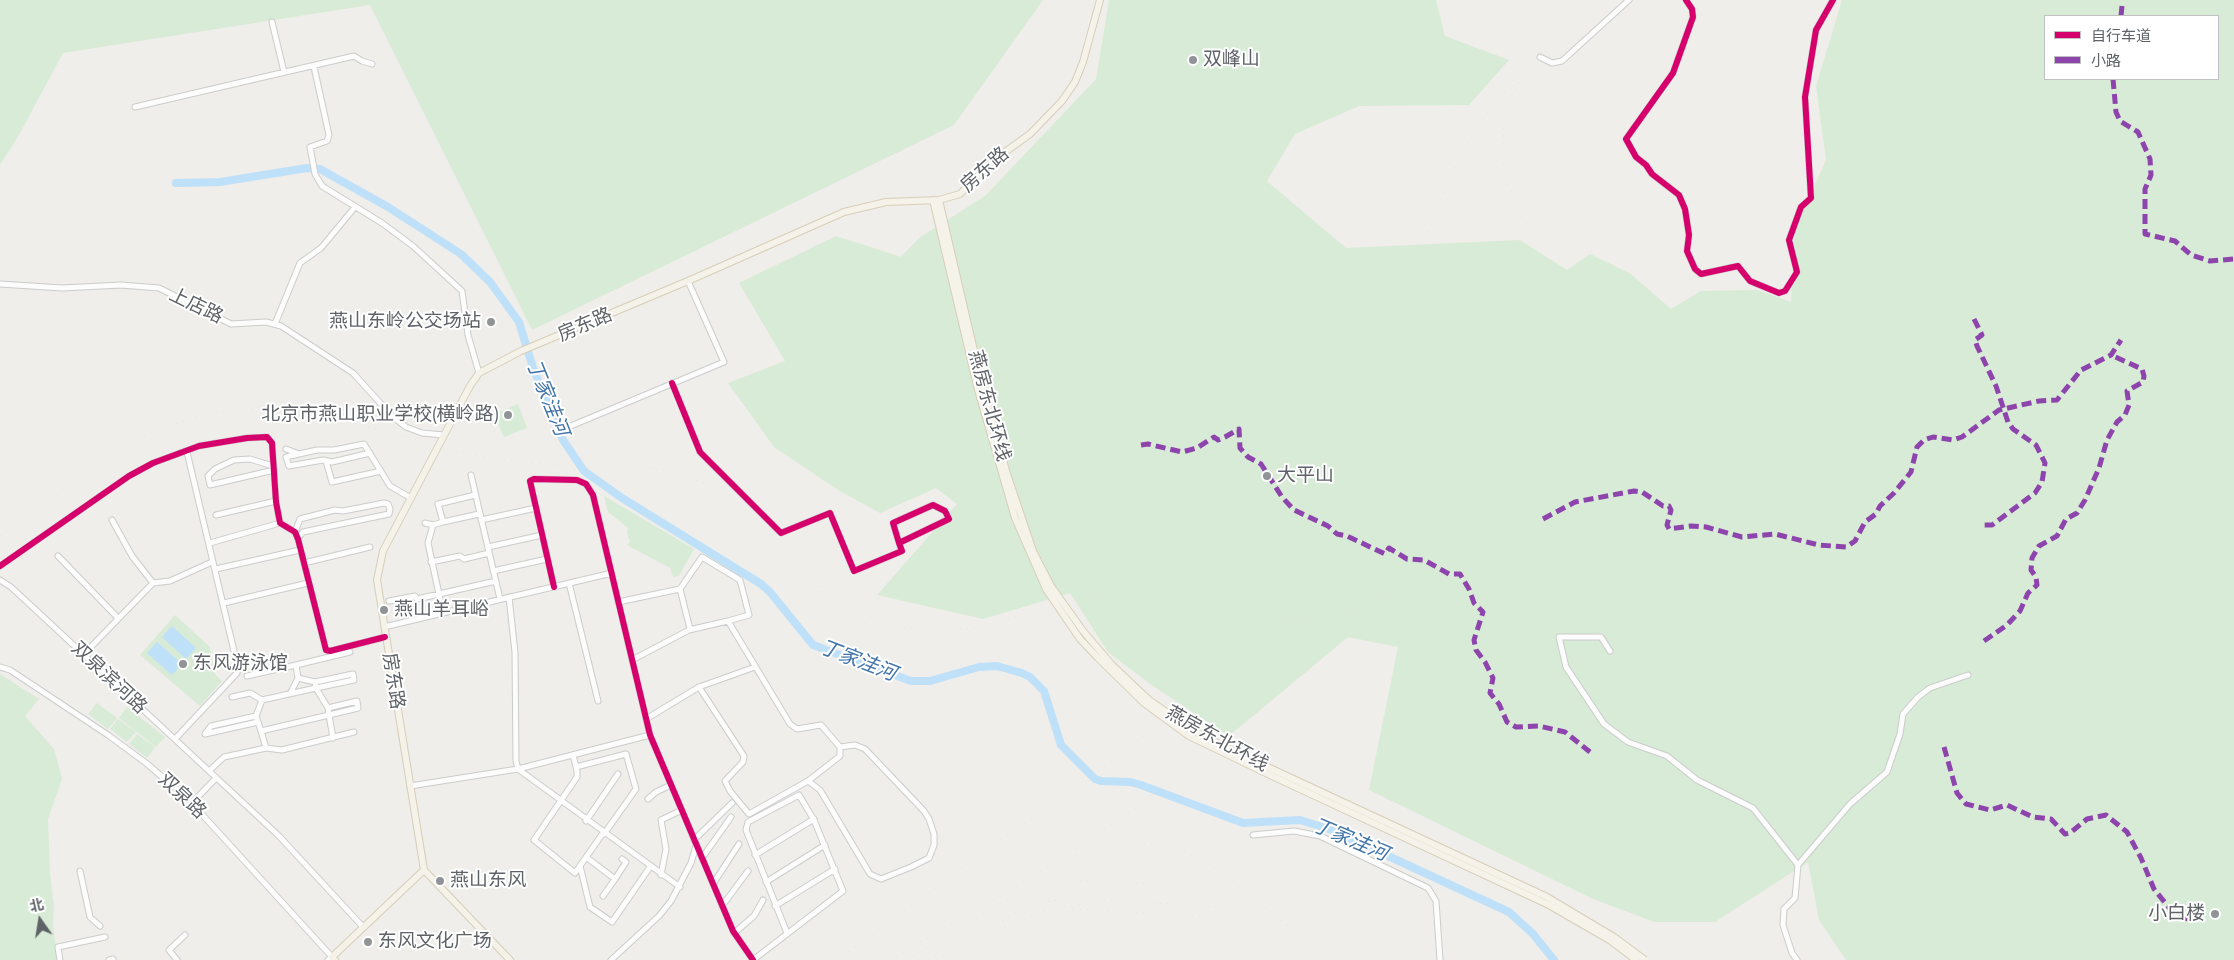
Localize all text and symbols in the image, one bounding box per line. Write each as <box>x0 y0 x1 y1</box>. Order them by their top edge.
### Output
legend <box>2044 15 2219 80</box>
text: 自行车道 <box>2091 26 2151 45</box>
place label: 双峰山 <box>1203 49 1260 71</box>
text: 小路 <box>2091 51 2121 70</box>
marker: 双峰山 <box>1187 54 1199 66</box>
street label: 房东路 <box>956 142 1014 198</box>
street label: 上店路 <box>165 283 227 329</box>
street label: 房东路 <box>554 303 616 347</box>
place label: 燕山东岭公交场站 <box>329 311 481 333</box>
marker: 燕山东岭公交场站 <box>485 316 497 328</box>
street label: 燕房东北环线 <box>963 348 1015 464</box>
water label: 丁家洼河 <box>521 356 573 440</box>
place label: 北京市燕山职业学校(横岭路) <box>261 404 498 426</box>
marker: 北京市燕山职业学校(横岭路) <box>502 409 514 421</box>
place label: 大平山 <box>1277 465 1334 487</box>
marker: 大平山 <box>1261 470 1273 482</box>
place label: 燕山羊耳峪 <box>394 599 489 621</box>
marker: 燕山羊耳峪 <box>378 604 390 616</box>
water label: 丁家洼河 <box>816 635 900 687</box>
street label: 双泉滨河路 <box>66 637 152 719</box>
street label: 房东路 <box>377 651 409 711</box>
place label: 东风游泳馆 <box>193 653 288 675</box>
marker: 东风游泳馆 <box>177 658 189 670</box>
street label: 燕房东北环线 <box>1162 701 1272 777</box>
street label: 双泉路 <box>153 768 211 824</box>
water label: 丁家洼河 <box>1308 813 1392 867</box>
place label: 燕山东风 <box>450 870 526 892</box>
marker: 燕山东风 <box>434 875 446 887</box>
north arrow <box>15 895 65 945</box>
text: 北 <box>28 895 45 916</box>
place label: 小白楼 <box>2148 903 2205 925</box>
marker: 小白楼 <box>2209 908 2221 920</box>
place label: 东风文化广场 <box>378 931 492 953</box>
marker: 东风文化广场 <box>362 936 374 948</box>

